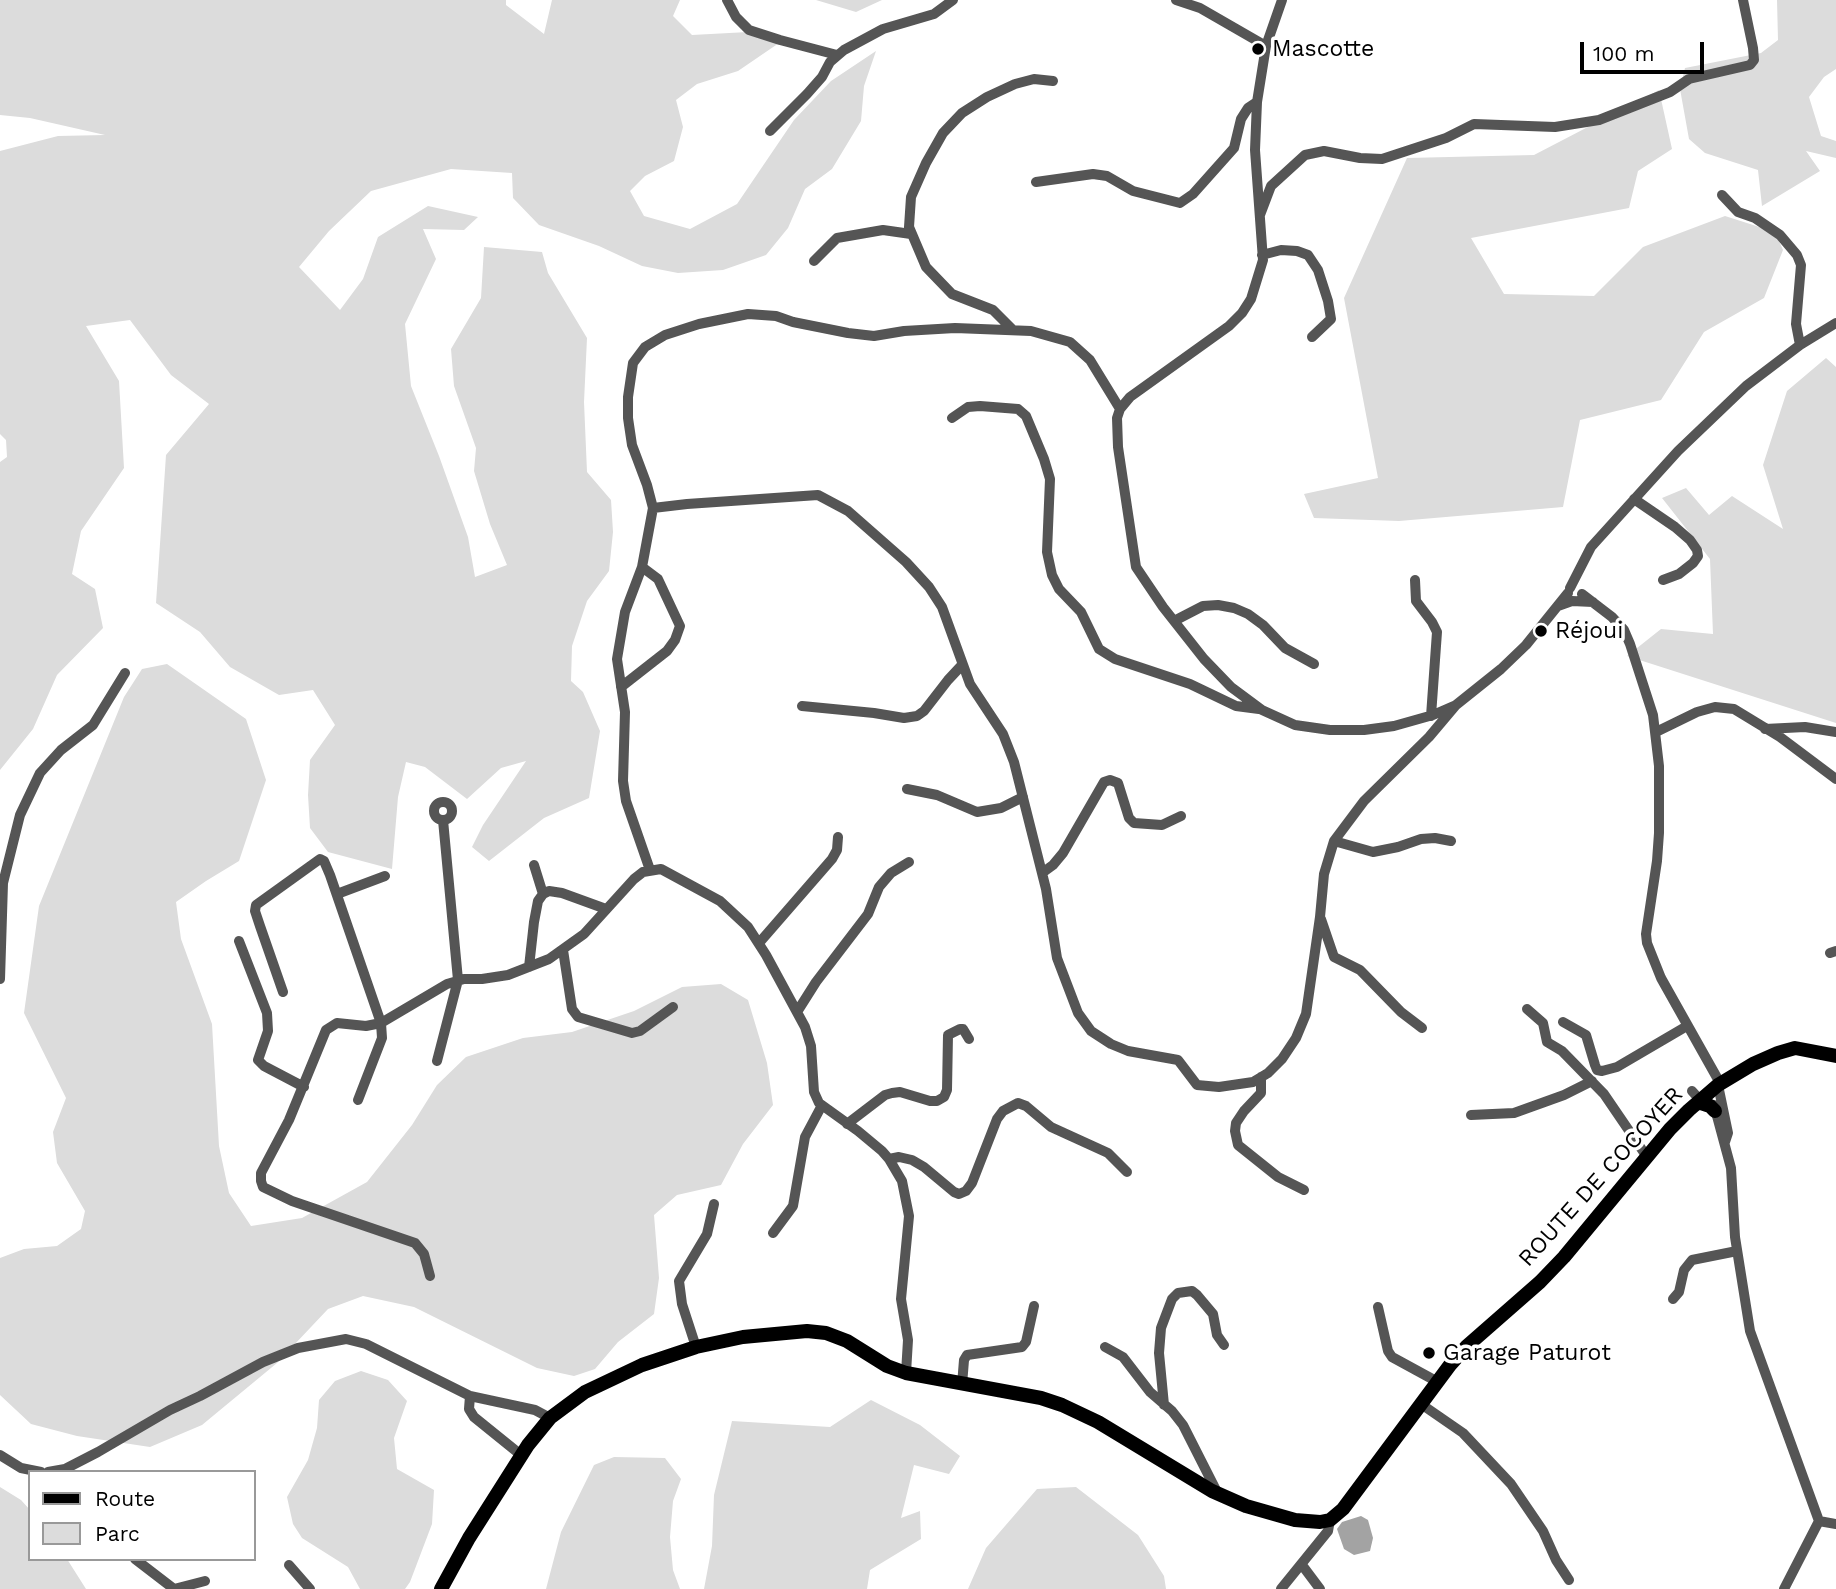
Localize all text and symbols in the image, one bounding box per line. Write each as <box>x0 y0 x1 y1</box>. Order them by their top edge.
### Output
scale bar <box>1584 28 1708 72</box>
place label: Mascotte <box>1272 35 1374 63</box>
marker: Mascotte <box>1250 41 1266 57</box>
text: 100 m <box>1593 41 1655 66</box>
place label: Réjoui <box>1555 617 1623 645</box>
marker: Réjoui <box>1533 623 1549 639</box>
street label: ROUTE DE COCOYER <box>1513 1081 1689 1273</box>
place label: Garage Paturot <box>1443 1339 1611 1367</box>
marker: Garage Paturot <box>1421 1345 1437 1361</box>
legend <box>28 1470 256 1561</box>
text: Route <box>95 1486 155 1511</box>
text: Parc <box>95 1521 140 1546</box>

